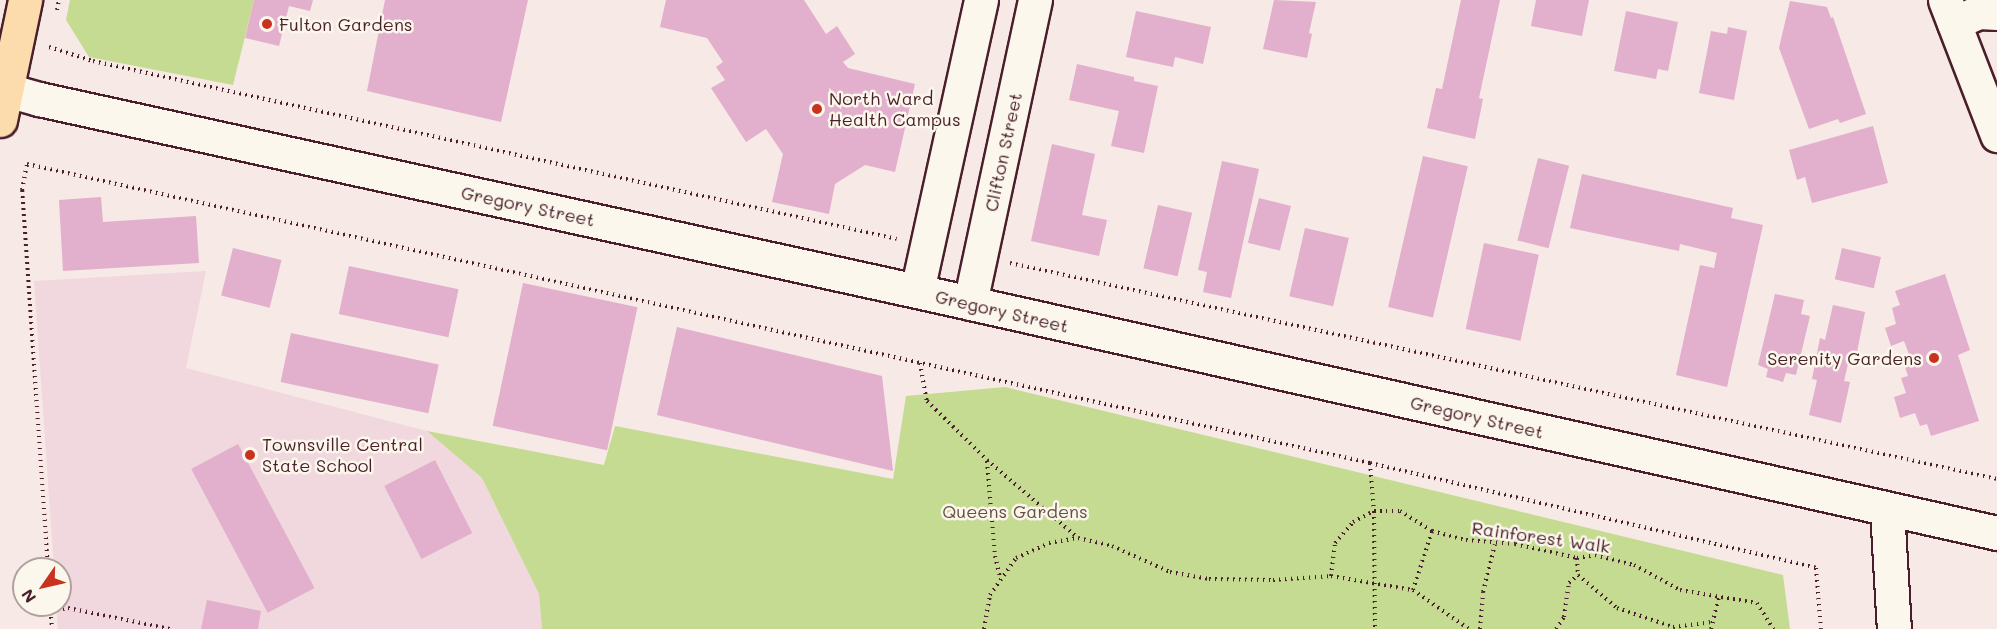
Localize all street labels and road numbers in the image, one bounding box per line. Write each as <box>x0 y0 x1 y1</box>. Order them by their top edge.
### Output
street label: Clifton Street <box>980 90 1026 214</box>
street label: Gregory Street <box>459 181 597 231</box>
street label: Gregory Street <box>933 285 1071 337</box>
street label: Gregory Street <box>1408 391 1546 443</box>
street label: Rainforest Walk <box>1470 517 1612 557</box>

